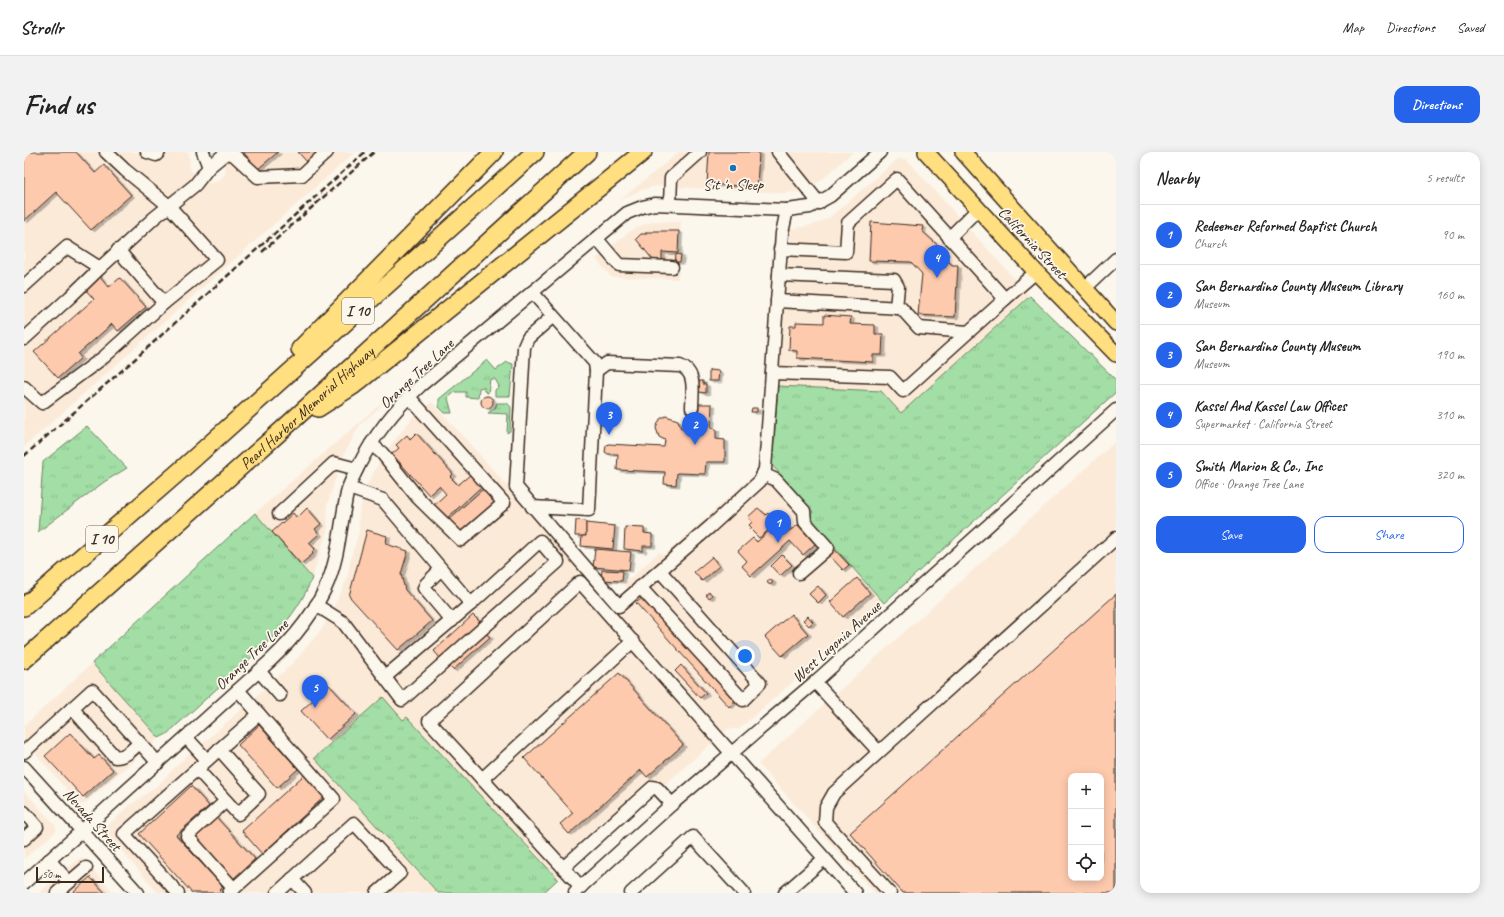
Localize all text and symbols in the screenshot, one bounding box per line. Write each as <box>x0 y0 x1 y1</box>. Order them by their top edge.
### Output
text: Strollr <box>20 16 63 40</box>
text: Map <box>1343 19 1364 36</box>
text: Directions <box>1386 19 1435 36</box>
text: Saved <box>1457 19 1484 36</box>
button: Directions <box>1394 86 1480 123</box>
text: Find us <box>24 87 94 122</box>
marker: Sit 'n Sleep <box>728 163 738 173</box>
text: Nearby <box>1156 168 1199 189</box>
text: 5 results <box>1426 170 1464 186</box>
place label: Sit 'n Sleep <box>703 175 764 195</box>
street label: California Street <box>994 202 1072 284</box>
text: Redeemer Reformed Baptist Church <box>1194 217 1377 236</box>
text: 1 <box>1166 227 1172 243</box>
text: 90 m <box>1442 227 1464 243</box>
text: Church <box>1194 236 1227 252</box>
pin: 4 <box>924 245 950 278</box>
text: San Bernardino County Museum Library <box>1194 277 1402 296</box>
text: 2 <box>1166 287 1172 303</box>
text: 160 m <box>1436 287 1464 303</box>
text: Museum <box>1194 296 1229 312</box>
road number: I 10 <box>342 298 374 324</box>
street label: Orange Tree Lane <box>375 333 459 413</box>
text: San Bernardino County Museum <box>1194 337 1360 356</box>
street label: Pearl Harbor Memorial Highway <box>236 341 379 474</box>
text: 3 <box>1166 347 1172 363</box>
text: 190 m <box>1436 347 1464 363</box>
text: Museum <box>1194 356 1229 372</box>
text: Kassel And Kassel Law Offices <box>1194 397 1346 416</box>
pin: 3 <box>596 402 622 435</box>
text: 4 <box>1166 407 1172 423</box>
text: 310 m <box>1436 407 1464 423</box>
pin: 2 <box>682 412 708 445</box>
text: Supermarket · California Street <box>1194 416 1332 432</box>
text: Smith Marion & Co., Inc <box>1194 457 1322 476</box>
text: 5 <box>1166 467 1172 483</box>
text: 320 m <box>1436 467 1464 483</box>
text: Office · Orange Tree Lane <box>1194 476 1303 492</box>
pin: 1 <box>765 510 791 543</box>
button: Save <box>1156 516 1306 553</box>
button: Share <box>1314 516 1464 553</box>
road number: I 10 <box>86 526 118 552</box>
street label: West Lugonia Avenue <box>788 595 887 687</box>
street label: Orange Tree Lane <box>211 614 294 695</box>
your location <box>735 646 755 666</box>
pin: 5 <box>302 675 328 708</box>
map controls <box>1068 773 1104 881</box>
button: + <box>1068 773 1104 809</box>
street label: Nevada Street <box>59 784 127 857</box>
button: − <box>1068 809 1104 845</box>
button: locate <box>1068 845 1104 881</box>
scale bar <box>36 865 104 884</box>
text: 50 m <box>42 867 61 881</box>

